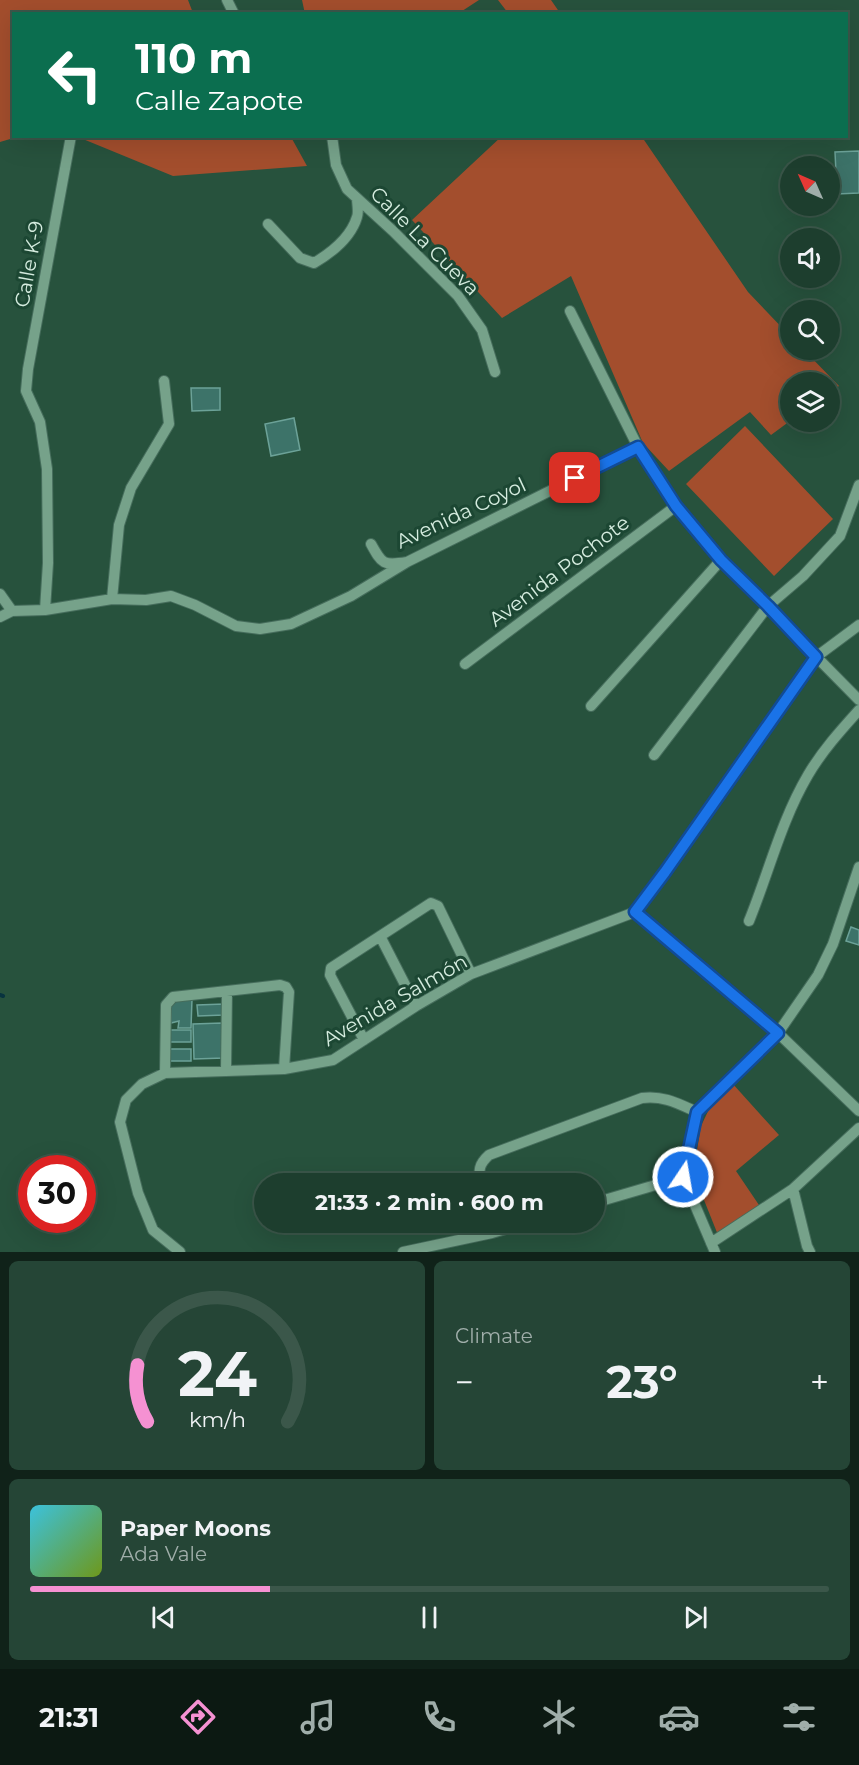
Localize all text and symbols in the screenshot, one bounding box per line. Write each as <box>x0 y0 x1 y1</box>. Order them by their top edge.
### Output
text: 110 m <box>135 32 252 84</box>
icon: left <box>36 36 114 114</box>
text: Calle Zapote <box>135 84 303 117</box>
north arrow <box>780 156 840 216</box>
map controls <box>780 156 840 432</box>
street label: Calle La Cueva <box>366 182 484 300</box>
street label: Calle K-9 <box>10 219 48 309</box>
button: sound <box>780 228 840 288</box>
button: search <box>780 300 840 360</box>
button: layers <box>780 372 840 432</box>
pin <box>549 452 600 503</box>
icon: arrive <box>558 461 591 494</box>
street label: Avenida Coyol <box>392 472 530 554</box>
street label: Avenida Pochote <box>484 510 634 632</box>
street label: Avenida Salmón <box>319 949 471 1051</box>
position arrow <box>651 1145 715 1209</box>
speed limit sign: 30 <box>18 1155 96 1233</box>
text: 21:33 · 2 min · 600 m <box>315 1189 544 1216</box>
text: Climate <box>455 1324 533 1348</box>
text: 24 <box>177 1336 257 1412</box>
text: 23° <box>606 1354 678 1409</box>
text: − <box>455 1362 474 1402</box>
text: + <box>810 1362 829 1402</box>
text: km/h <box>188 1407 246 1433</box>
text: Paper Moons <box>120 1515 271 1542</box>
text: Ada Vale <box>120 1542 207 1566</box>
icon: previous <box>147 1601 180 1634</box>
icon: pause <box>413 1601 446 1634</box>
icon: next <box>679 1601 712 1634</box>
icon: directions <box>177 1696 219 1738</box>
icon: music <box>297 1696 339 1738</box>
icon: phone <box>418 1696 460 1738</box>
icon: climate <box>538 1696 580 1738</box>
icon: car <box>658 1696 700 1738</box>
icon: filters <box>778 1696 820 1738</box>
text: 21:31 <box>39 1701 99 1734</box>

